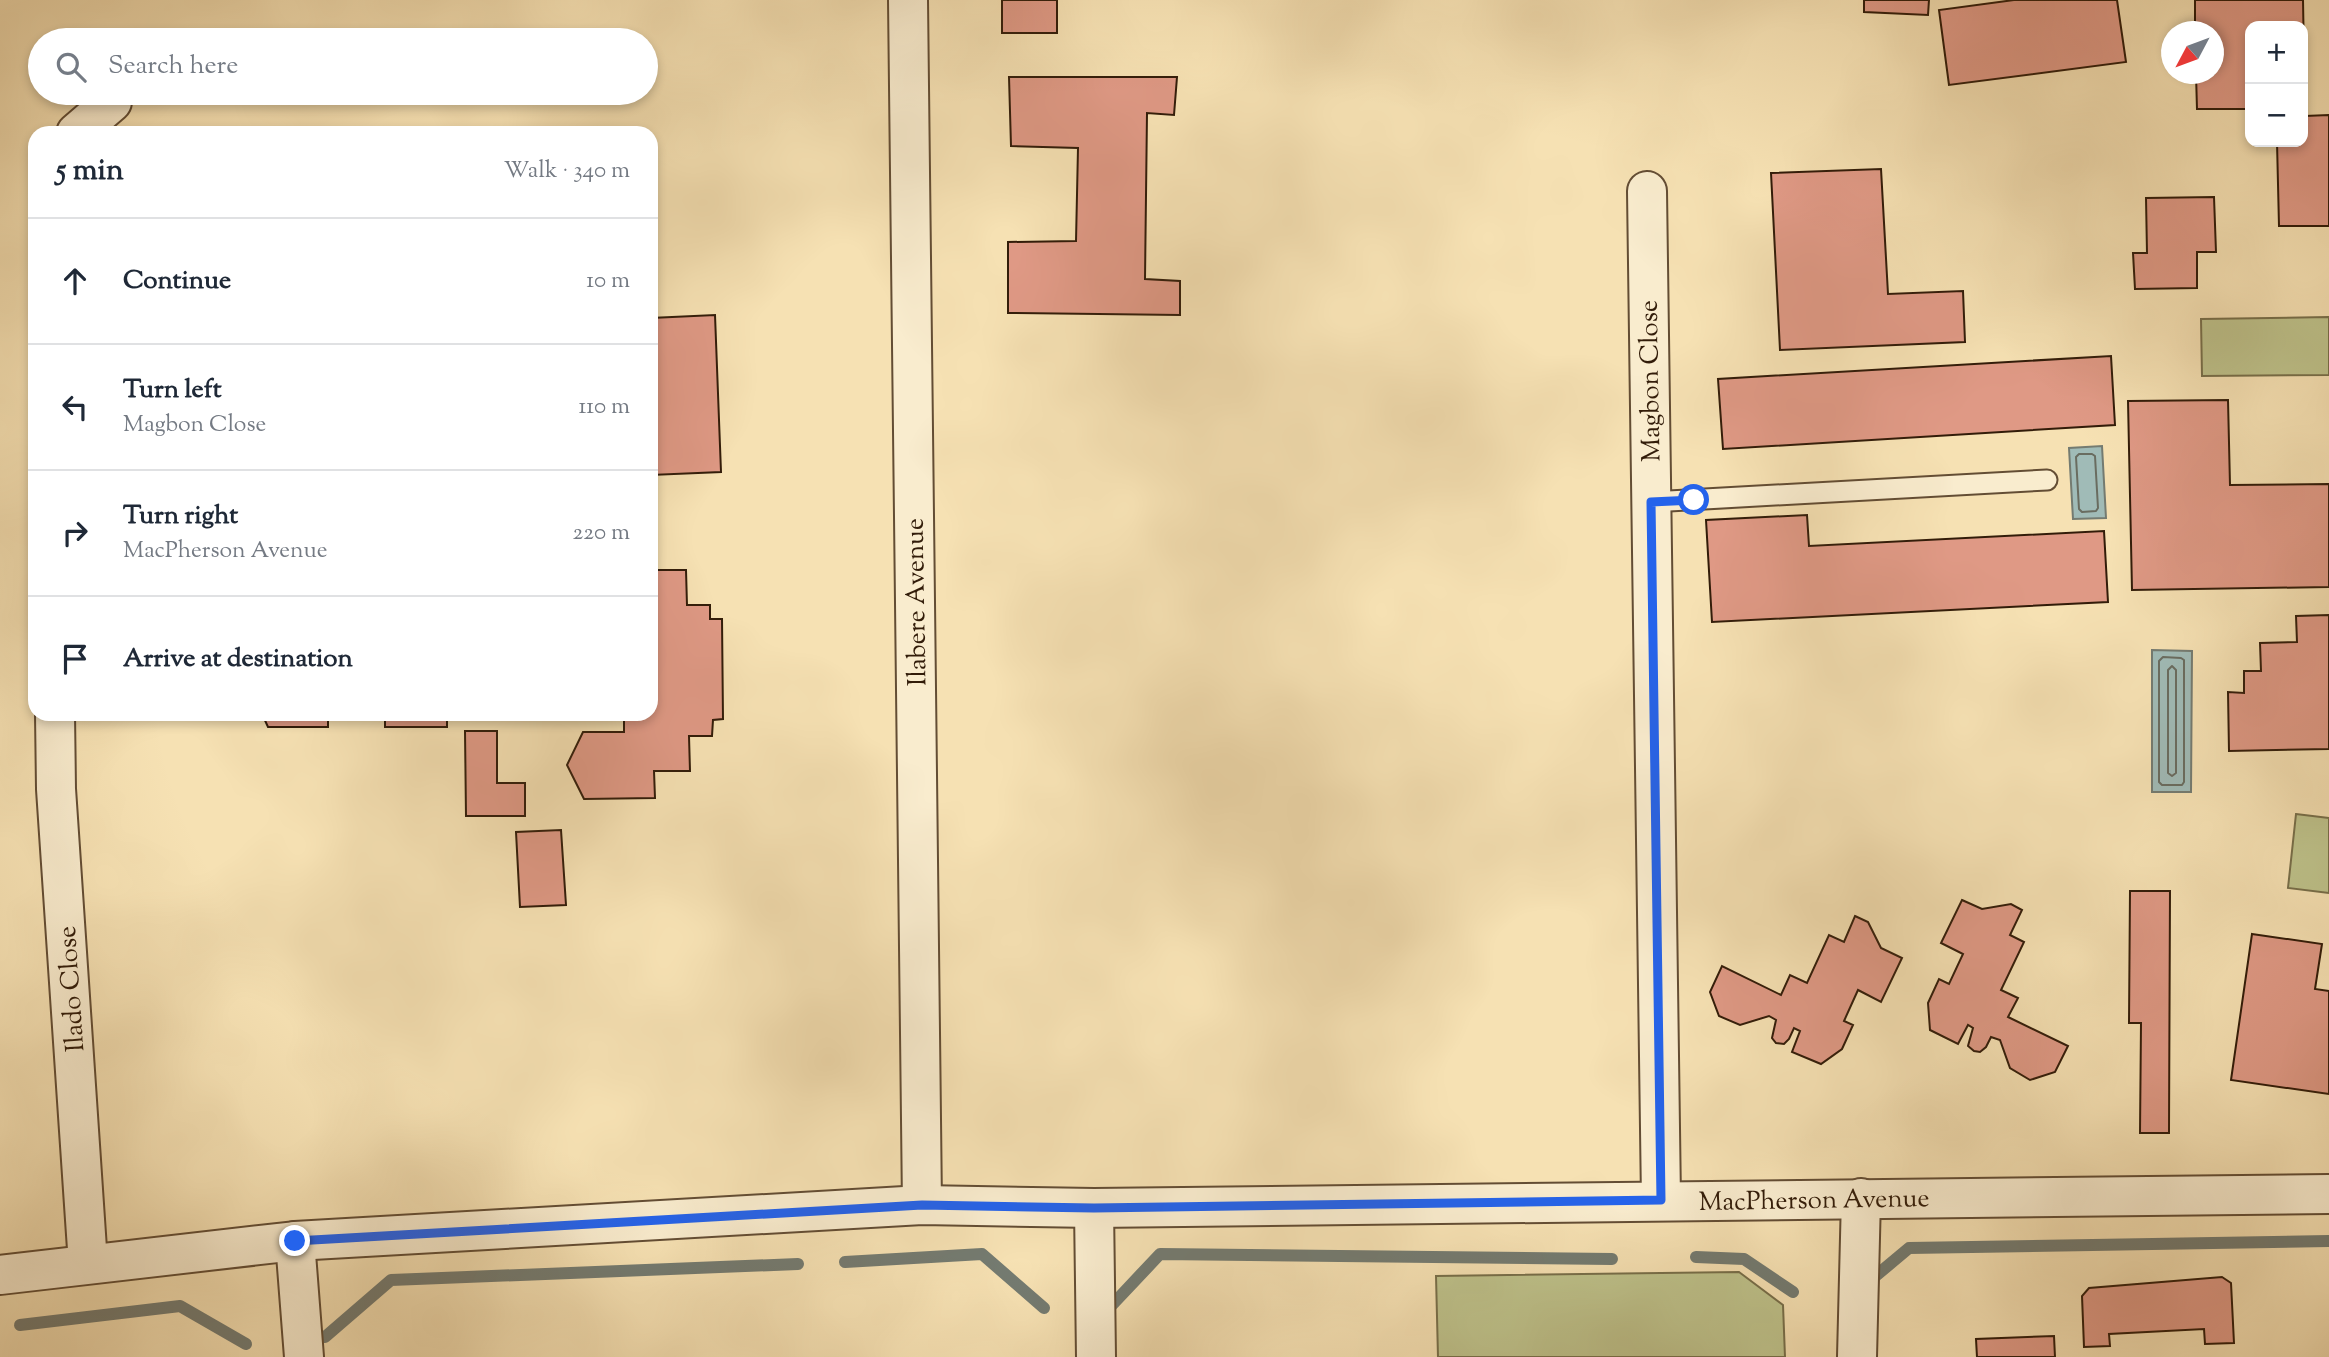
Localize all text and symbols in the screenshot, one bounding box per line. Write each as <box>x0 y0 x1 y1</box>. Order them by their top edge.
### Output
north arrow <box>2161 21 2224 84</box>
map controls <box>2245 21 2308 147</box>
button: + <box>2245 21 2308 84</box>
search box <box>28 28 658 105</box>
icon: search <box>52 48 90 86</box>
text: Search here <box>108 48 238 85</box>
button: − <box>2245 84 2308 147</box>
text: 5 min <box>56 150 124 193</box>
text: Walk · 340 m <box>504 155 630 188</box>
icon: ahead <box>56 262 94 300</box>
text: Continue <box>123 263 231 300</box>
text: 10 m <box>586 265 630 298</box>
street label: Magbon Close <box>1632 300 1671 462</box>
text: Turn left <box>123 372 222 409</box>
icon: left <box>56 388 94 426</box>
text: 110 m <box>579 391 630 424</box>
text: Magbon Close <box>123 409 266 442</box>
route start <box>1678 484 1709 515</box>
text: Turn right <box>123 498 238 535</box>
icon: right <box>56 514 94 552</box>
text: 220 m <box>572 517 630 550</box>
street label: Ilabere Avenue <box>898 518 937 686</box>
text: MacPherson Avenue <box>123 535 327 568</box>
icon: arrive <box>56 640 94 678</box>
text: Arrive at destination <box>123 641 353 678</box>
street label: Ilado Close <box>50 925 95 1053</box>
street label: MacPherson Avenue <box>1698 1181 1930 1222</box>
route end <box>279 1225 310 1256</box>

